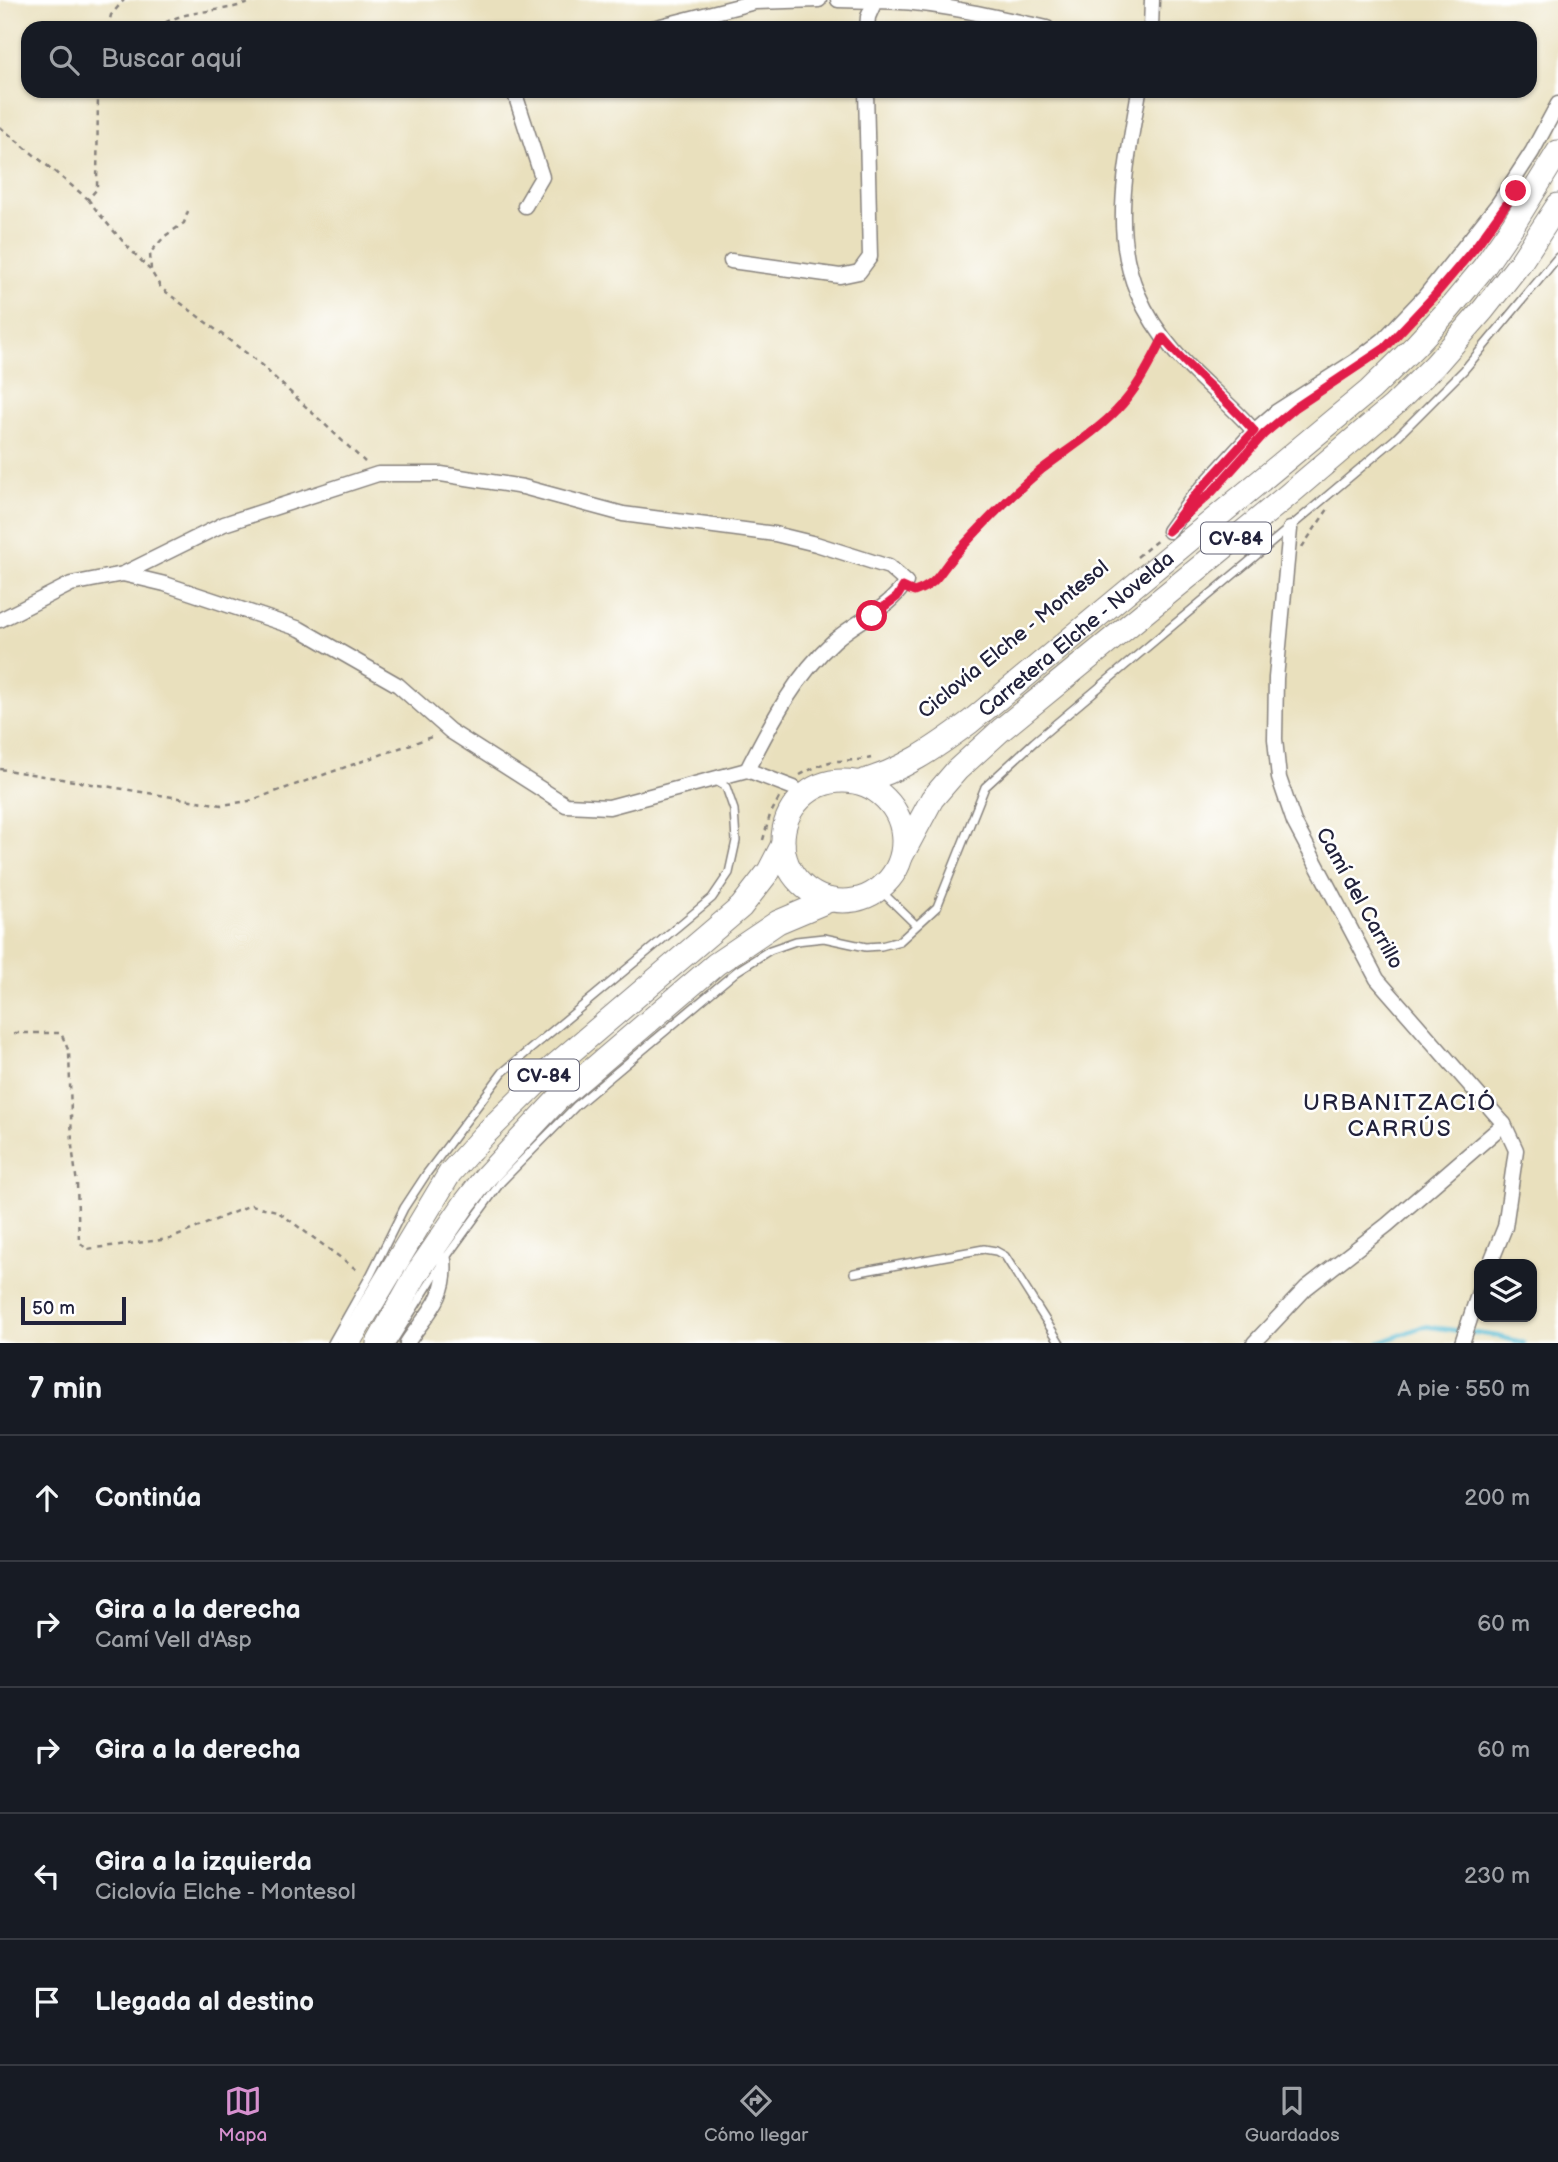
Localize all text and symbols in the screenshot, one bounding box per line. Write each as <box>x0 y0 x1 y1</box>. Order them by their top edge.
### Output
search box <box>21 21 1537 98</box>
icon: search <box>45 41 83 79</box>
text: Buscar aquí <box>101 44 242 75</box>
route end <box>1500 175 1531 206</box>
road number: CV-84 <box>1201 523 1271 554</box>
street label: Carretera Elche - Novelda <box>974 546 1179 723</box>
street label: Ciclovía Elche - Montesol <box>913 555 1114 724</box>
route start <box>856 600 887 631</box>
street label: Camí del Carrillo <box>1310 823 1409 973</box>
road number: CV-84 <box>509 1060 579 1091</box>
district label: URBANITZACIÓ CARRÚS <box>1303 1089 1497 1143</box>
map controls <box>1474 1259 1537 1322</box>
button: layers <box>1474 1259 1537 1322</box>
scale bar <box>21 1294 126 1326</box>
text: 50 m <box>32 1297 75 1320</box>
text: 7 min <box>28 1371 102 1407</box>
text: A pie · 550 m <box>1397 1375 1530 1403</box>
icon: ahead <box>28 1479 66 1517</box>
text: Continúa <box>95 1483 202 1514</box>
text: 200 m <box>1464 1484 1530 1512</box>
text: Gira a la derecha <box>95 1595 301 1626</box>
icon: right <box>28 1605 66 1643</box>
text: 60 m <box>1477 1610 1530 1638</box>
text: Camí Vell d'Asp <box>95 1626 252 1654</box>
icon: right <box>28 1731 66 1769</box>
text: Gira a la derecha <box>95 1735 301 1766</box>
text: 60 m <box>1477 1736 1530 1764</box>
text: Gira a la izquierda <box>95 1847 312 1878</box>
icon: left <box>28 1857 66 1895</box>
text: 230 m <box>1464 1862 1530 1890</box>
text: Ciclovía Elche - Montesol <box>95 1878 356 1906</box>
icon: arrive <box>28 1983 66 2021</box>
text: Llegada al destino <box>95 1987 314 2018</box>
tab: Mapa <box>218 2082 267 2147</box>
tab: Cómo llegar <box>704 2082 808 2147</box>
tab: Guardados <box>1245 2082 1340 2147</box>

